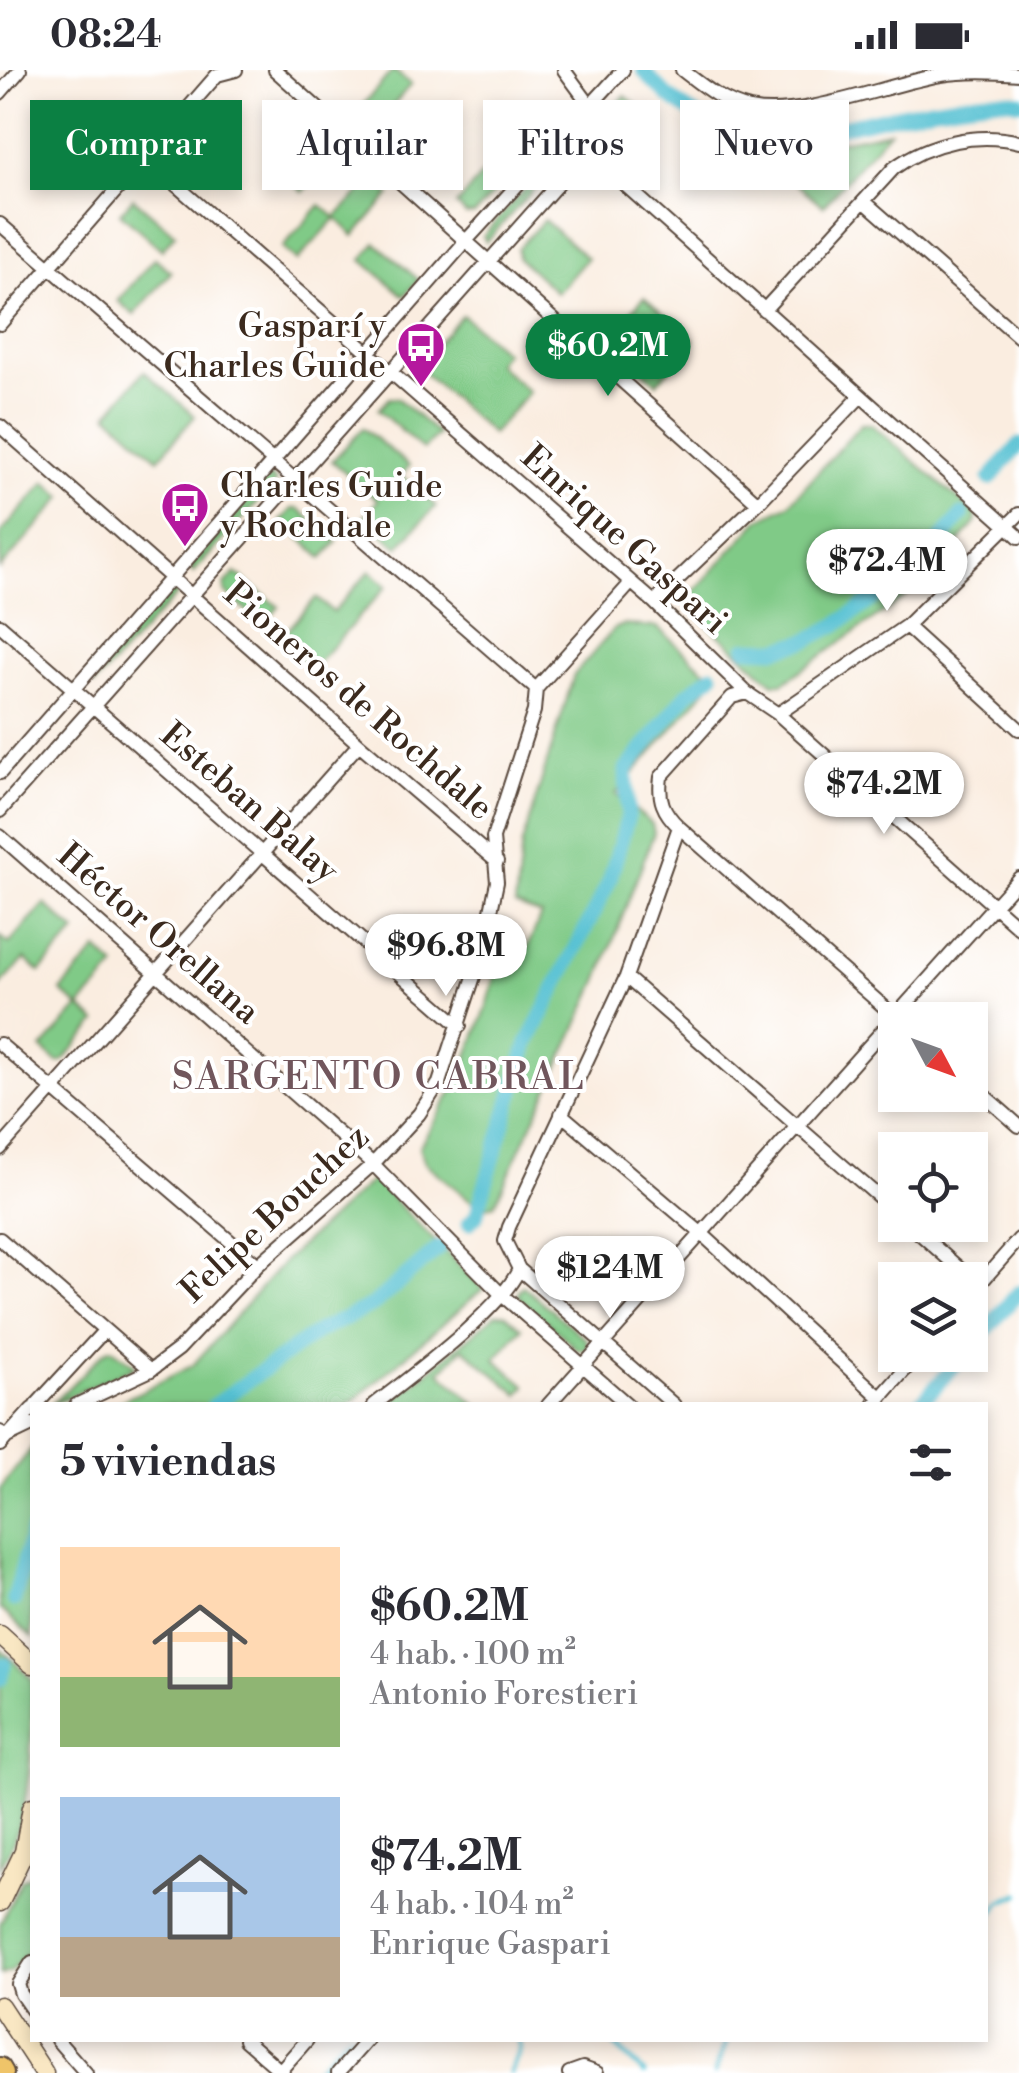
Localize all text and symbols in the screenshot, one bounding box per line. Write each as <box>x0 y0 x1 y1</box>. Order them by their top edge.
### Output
text: 08:24 <box>50 12 162 59</box>
chip: Comprar <box>30 100 242 190</box>
chip: Alquilar <box>262 100 463 190</box>
chip: Filtros <box>483 100 660 190</box>
chip: Nuevo <box>680 100 849 190</box>
place label: Gasparí y Charles Guide <box>163 305 387 388</box>
pin: $60.2M <box>527 314 689 399</box>
bus stop icon: Gasparí y Charles Guide <box>395 320 447 388</box>
text: $60.2M <box>548 326 668 366</box>
street label: Enrique Gaspari <box>512 436 736 644</box>
place label: Charles Guide y Rochdale <box>219 465 443 548</box>
bus stop icon: Charles Guide y Rochdale <box>159 480 211 548</box>
pin: $72.4M <box>806 529 968 614</box>
text: $72.4M <box>828 541 946 581</box>
street label: Pioneros de Rochdale <box>215 572 501 830</box>
street label: Esteban Balay <box>151 714 348 893</box>
pin: $74.2M <box>803 752 965 837</box>
text: $74.2M <box>826 764 942 804</box>
street label: Héctor Orellana <box>48 834 268 1034</box>
pin: $96.8M <box>365 914 527 999</box>
text: $96.8M <box>387 926 505 966</box>
north arrow <box>878 1002 988 1112</box>
map controls <box>878 1002 988 1372</box>
district label: SARGENTO CABRAL <box>172 1054 586 1101</box>
street label: Felipe Bouchez <box>172 1116 378 1312</box>
button: locate <box>878 1132 988 1242</box>
pin: $124M <box>540 1236 680 1321</box>
text: $124M <box>557 1248 663 1288</box>
button: layers <box>878 1262 988 1372</box>
icon: filters <box>903 1435 958 1490</box>
text: 5 viviendas <box>60 1436 276 1489</box>
text: $60.2M <box>370 1581 529 1634</box>
icon: home <box>140 1587 260 1707</box>
text: 4 hab. · 100 m² <box>370 1634 576 1674</box>
text: Antonio Forestieri <box>370 1674 638 1714</box>
text: $74.2M <box>370 1831 522 1884</box>
icon: home <box>140 1837 260 1957</box>
text: 4 hab. · 104 m² <box>370 1884 574 1924</box>
text: Enrique Gaspari <box>370 1924 610 1964</box>

